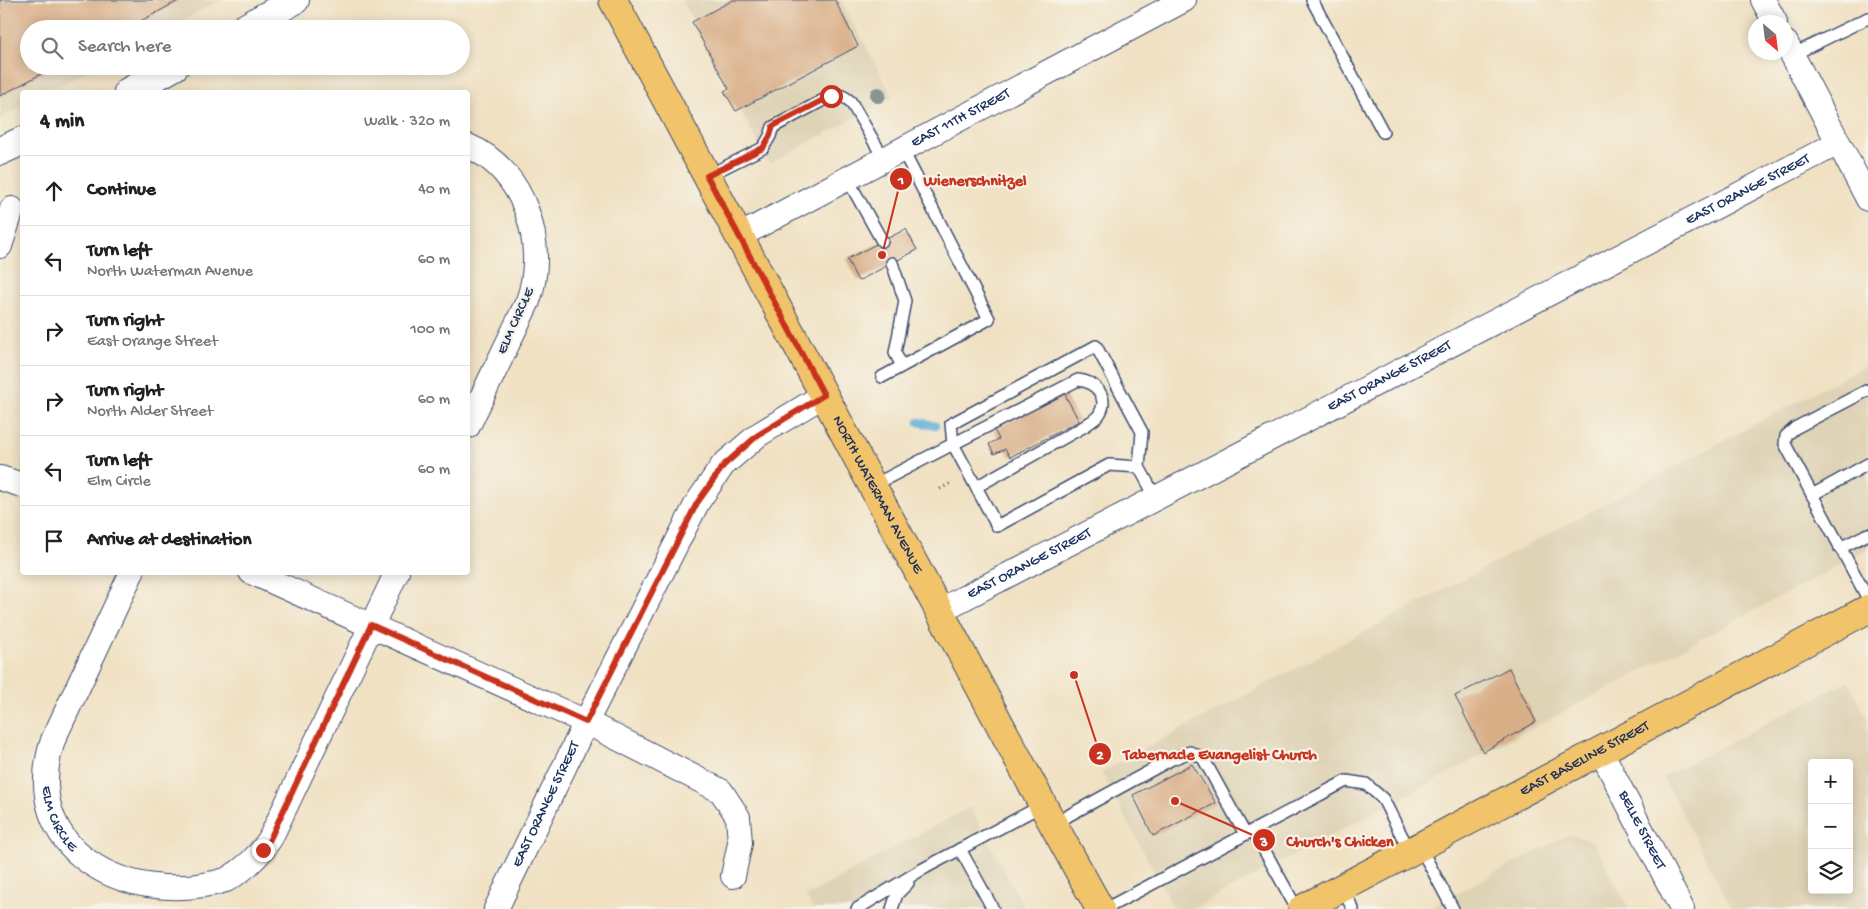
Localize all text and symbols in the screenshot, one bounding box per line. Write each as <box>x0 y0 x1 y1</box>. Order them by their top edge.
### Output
north arrow <box>1748 15 1793 60</box>
search box <box>20 20 470 75</box>
icon: search <box>38 34 66 62</box>
text: Search here <box>78 36 172 59</box>
street label: EAST 11TH STREET <box>908 84 1014 152</box>
route start <box>820 85 843 108</box>
text: 4 min <box>40 110 84 135</box>
text: Walk · 320 m <box>364 113 450 132</box>
street label: EAST ORANGE STREET <box>1683 150 1814 230</box>
callout: Wienerschnitzel <box>888 164 1036 195</box>
text: 1 <box>897 172 904 190</box>
text: Wienerschnitzel <box>922 173 1027 192</box>
icon: ahead <box>40 177 68 205</box>
text: Continue <box>87 179 156 202</box>
text: 40 m <box>418 181 450 200</box>
text: Turn left <box>87 240 151 263</box>
icon: left <box>40 247 68 275</box>
text: 60 m <box>418 251 450 270</box>
text: North Waterman Avenue <box>87 263 253 282</box>
street label: ELM CIRCLE <box>493 284 539 357</box>
text: Turn right <box>87 310 163 333</box>
icon: right <box>40 317 68 345</box>
text: 100 m <box>410 321 450 340</box>
text: East Orange Street <box>87 333 218 352</box>
street label: EAST ORANGE STREET <box>1324 336 1456 416</box>
text: Turn right <box>87 380 163 403</box>
icon: right <box>40 387 68 415</box>
text: 60 m <box>418 391 450 410</box>
text: North Alder Street <box>87 403 213 422</box>
street label: NORTH WATERMAN AVENUE <box>828 413 927 577</box>
text: Turn left <box>87 450 151 473</box>
icon: left <box>40 457 68 485</box>
text: 60 m <box>418 461 450 480</box>
text: Elm Circle <box>87 473 151 492</box>
street label: EAST ORANGE STREET <box>964 524 1096 604</box>
icon: arrive <box>40 527 68 555</box>
text: Arrive at destination <box>87 529 251 552</box>
street label: EAST BASELINE STREET <box>1517 717 1654 801</box>
street label: EAST ORANGE STREET <box>508 737 585 870</box>
callout: Tabernacle Evangelist Church <box>1088 738 1326 769</box>
text: 2 <box>1096 747 1104 765</box>
text: Tabernacle Evangelist Church <box>1121 747 1317 766</box>
map controls <box>1808 759 1853 894</box>
button: + <box>1808 759 1853 804</box>
street label: ELM CIRCLE <box>37 785 81 856</box>
street label: BELLE STREET <box>1614 787 1670 874</box>
button: − <box>1808 804 1853 849</box>
callout: Church's Chicken <box>1252 825 1404 856</box>
text: 3 <box>1259 834 1268 852</box>
text: Church's Chicken <box>1285 834 1394 853</box>
route end <box>252 839 275 862</box>
button: layers <box>1808 849 1853 894</box>

